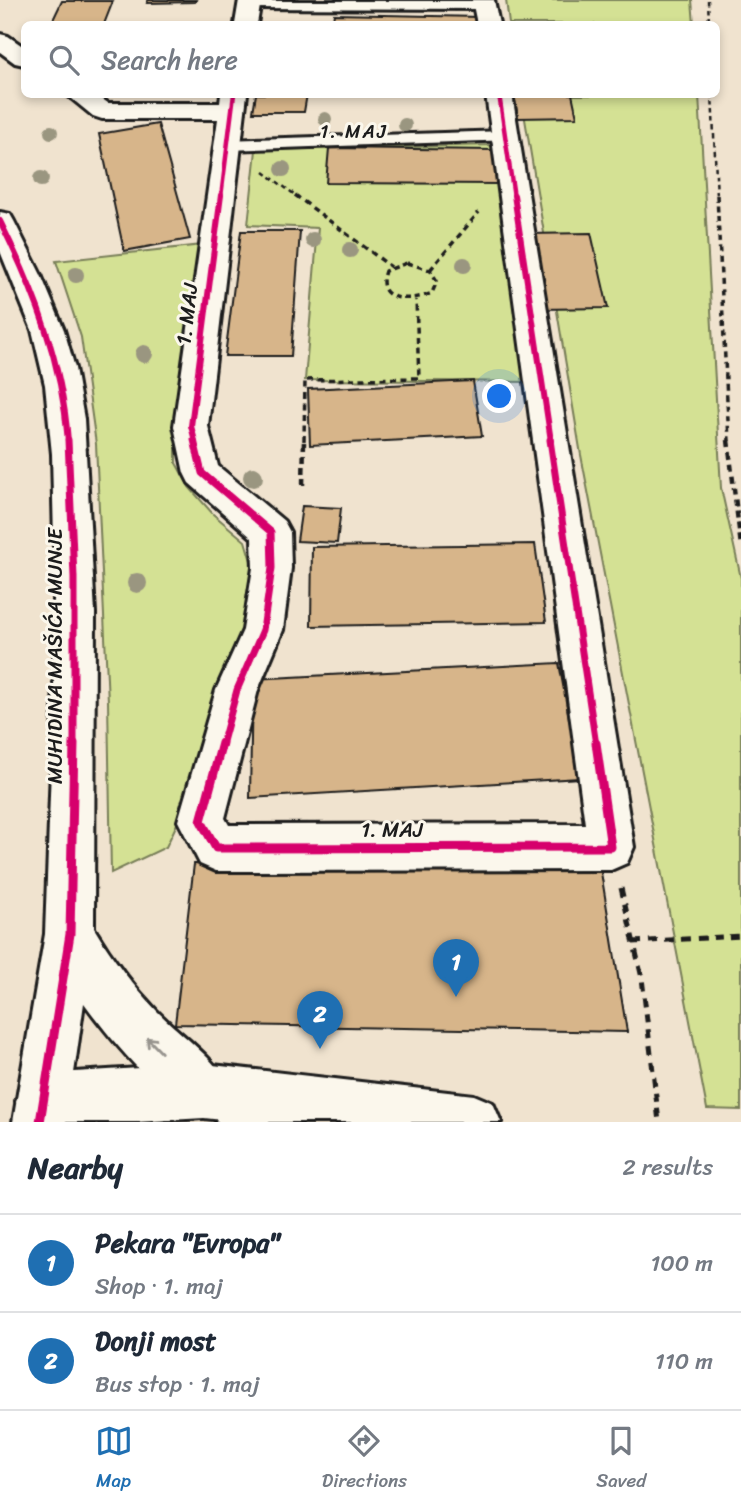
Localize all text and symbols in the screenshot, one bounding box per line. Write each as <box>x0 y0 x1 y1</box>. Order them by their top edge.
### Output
search box <box>21 21 720 98</box>
text: Search here <box>101 37 238 83</box>
icon: search <box>45 41 83 79</box>
district label: 1. MAJ <box>320 115 388 148</box>
street label: 1. MAJ <box>164 280 210 347</box>
your location <box>482 379 516 413</box>
street label: MUHIDINA MAŠIĆA MUNJE <box>36 527 74 784</box>
street label: 1. MAJ <box>361 811 424 849</box>
pin: 1 <box>433 939 479 997</box>
pin: 2 <box>297 991 343 1049</box>
one-way arrow <box>146 1037 163 1054</box>
text: Nearby <box>28 1141 123 1195</box>
text: 2 results <box>622 1147 713 1188</box>
text: Pekara "Evropa" <box>95 1220 280 1266</box>
text: 1 <box>46 1243 56 1284</box>
text: 100 m <box>650 1243 713 1284</box>
text: Shop · 1. maj <box>95 1266 223 1307</box>
text: Donji most <box>95 1318 216 1364</box>
text: 2 <box>44 1341 58 1382</box>
text: 110 m <box>655 1341 713 1382</box>
text: Bus stop · 1. maj <box>95 1364 260 1405</box>
tab: Map <box>95 1422 133 1497</box>
tab: Directions <box>322 1422 407 1497</box>
tab: Saved <box>596 1422 646 1497</box>

